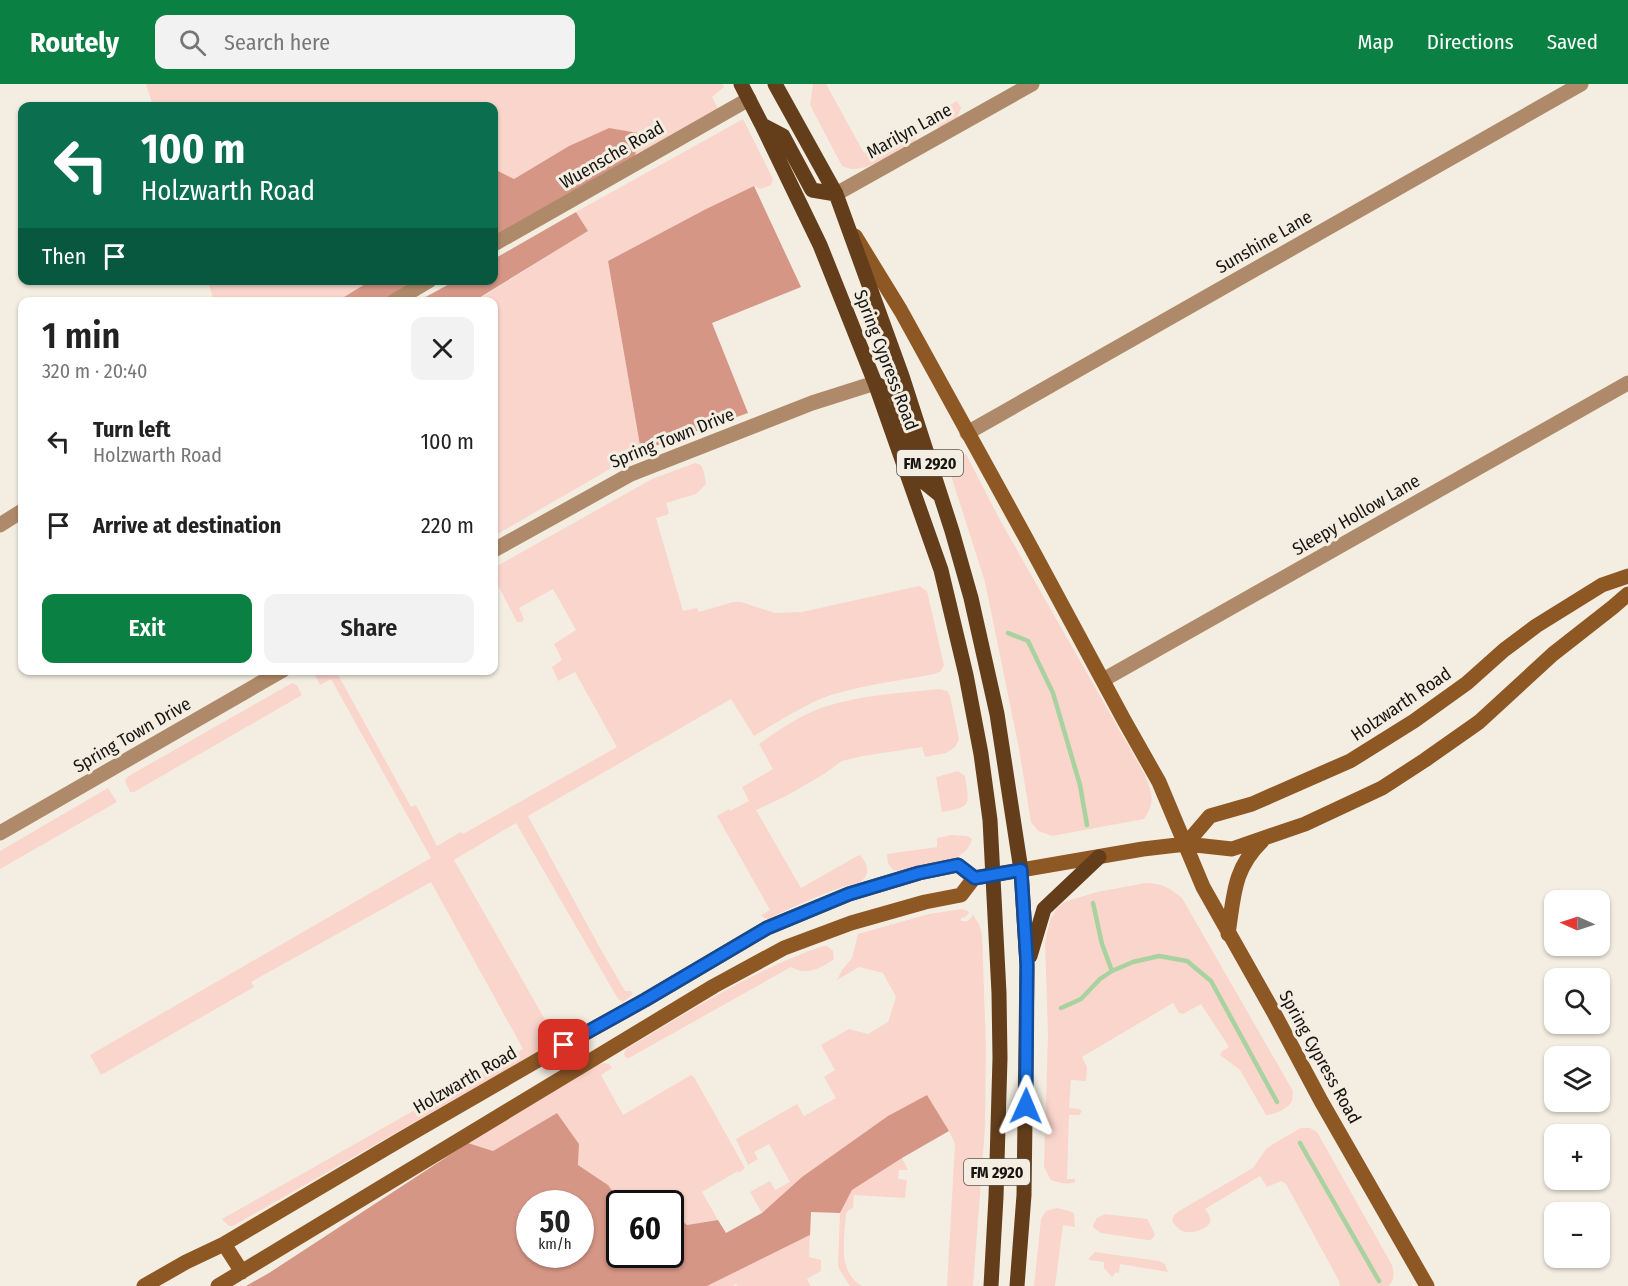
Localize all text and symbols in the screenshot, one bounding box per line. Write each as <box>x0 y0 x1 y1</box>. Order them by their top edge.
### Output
search box <box>155 15 575 69</box>
text: Routely <box>30 26 119 59</box>
icon: search <box>176 26 209 59</box>
text: Search here <box>224 29 330 56</box>
text: Map <box>1357 29 1394 55</box>
text: Directions <box>1427 29 1514 55</box>
text: Saved <box>1547 29 1598 55</box>
street label: Marilyn Lane <box>863 99 955 163</box>
street label: Wuensche Road <box>556 116 668 194</box>
text: 100 m <box>141 124 245 174</box>
icon: left <box>42 126 120 204</box>
text: Holzwarth Road <box>141 175 315 207</box>
street label: Sunshine Lane <box>1212 206 1316 278</box>
icon: arrive <box>98 240 131 273</box>
text: Then <box>42 243 86 270</box>
street label: Spring Cypress Road <box>849 287 923 433</box>
text: 1 min <box>42 314 120 358</box>
button: close <box>411 317 474 380</box>
text: 320 m · 20:40 <box>42 359 147 383</box>
street label: Spring Town Drive <box>607 403 737 473</box>
text: Turn left <box>93 416 171 443</box>
icon: left <box>42 425 75 458</box>
text: 100 m <box>420 428 474 455</box>
text: Holzwarth Road <box>93 443 222 467</box>
road number: FM 2920 <box>897 450 963 476</box>
street label: Sleepy Hollow Lane <box>1288 470 1424 560</box>
icon: arrive <box>42 509 75 542</box>
text: Arrive at destination <box>93 512 281 539</box>
text: 220 m <box>421 512 474 539</box>
button: Exit <box>42 594 252 663</box>
button: Share <box>264 594 474 663</box>
street label: Holzwarth Road <box>1347 662 1455 746</box>
street label: Spring Town Drive <box>69 692 195 778</box>
north arrow <box>1544 890 1610 956</box>
map controls <box>1544 890 1610 1268</box>
button: search <box>1544 968 1610 1034</box>
street label: Spring Cypress Road <box>1274 987 1366 1127</box>
pin <box>538 1019 589 1070</box>
icon: arrive <box>547 1028 580 1061</box>
street label: Holzwarth Road <box>409 1041 521 1119</box>
button: layers <box>1544 1046 1610 1112</box>
position arrow <box>994 1074 1058 1138</box>
button: + <box>1544 1124 1610 1190</box>
road number: FM 2920 <box>964 1159 1030 1185</box>
speed limit sign: 60 <box>606 1190 684 1268</box>
button: − <box>1544 1202 1610 1268</box>
text: 50 <box>539 1204 571 1240</box>
text: km/h <box>538 1235 572 1253</box>

